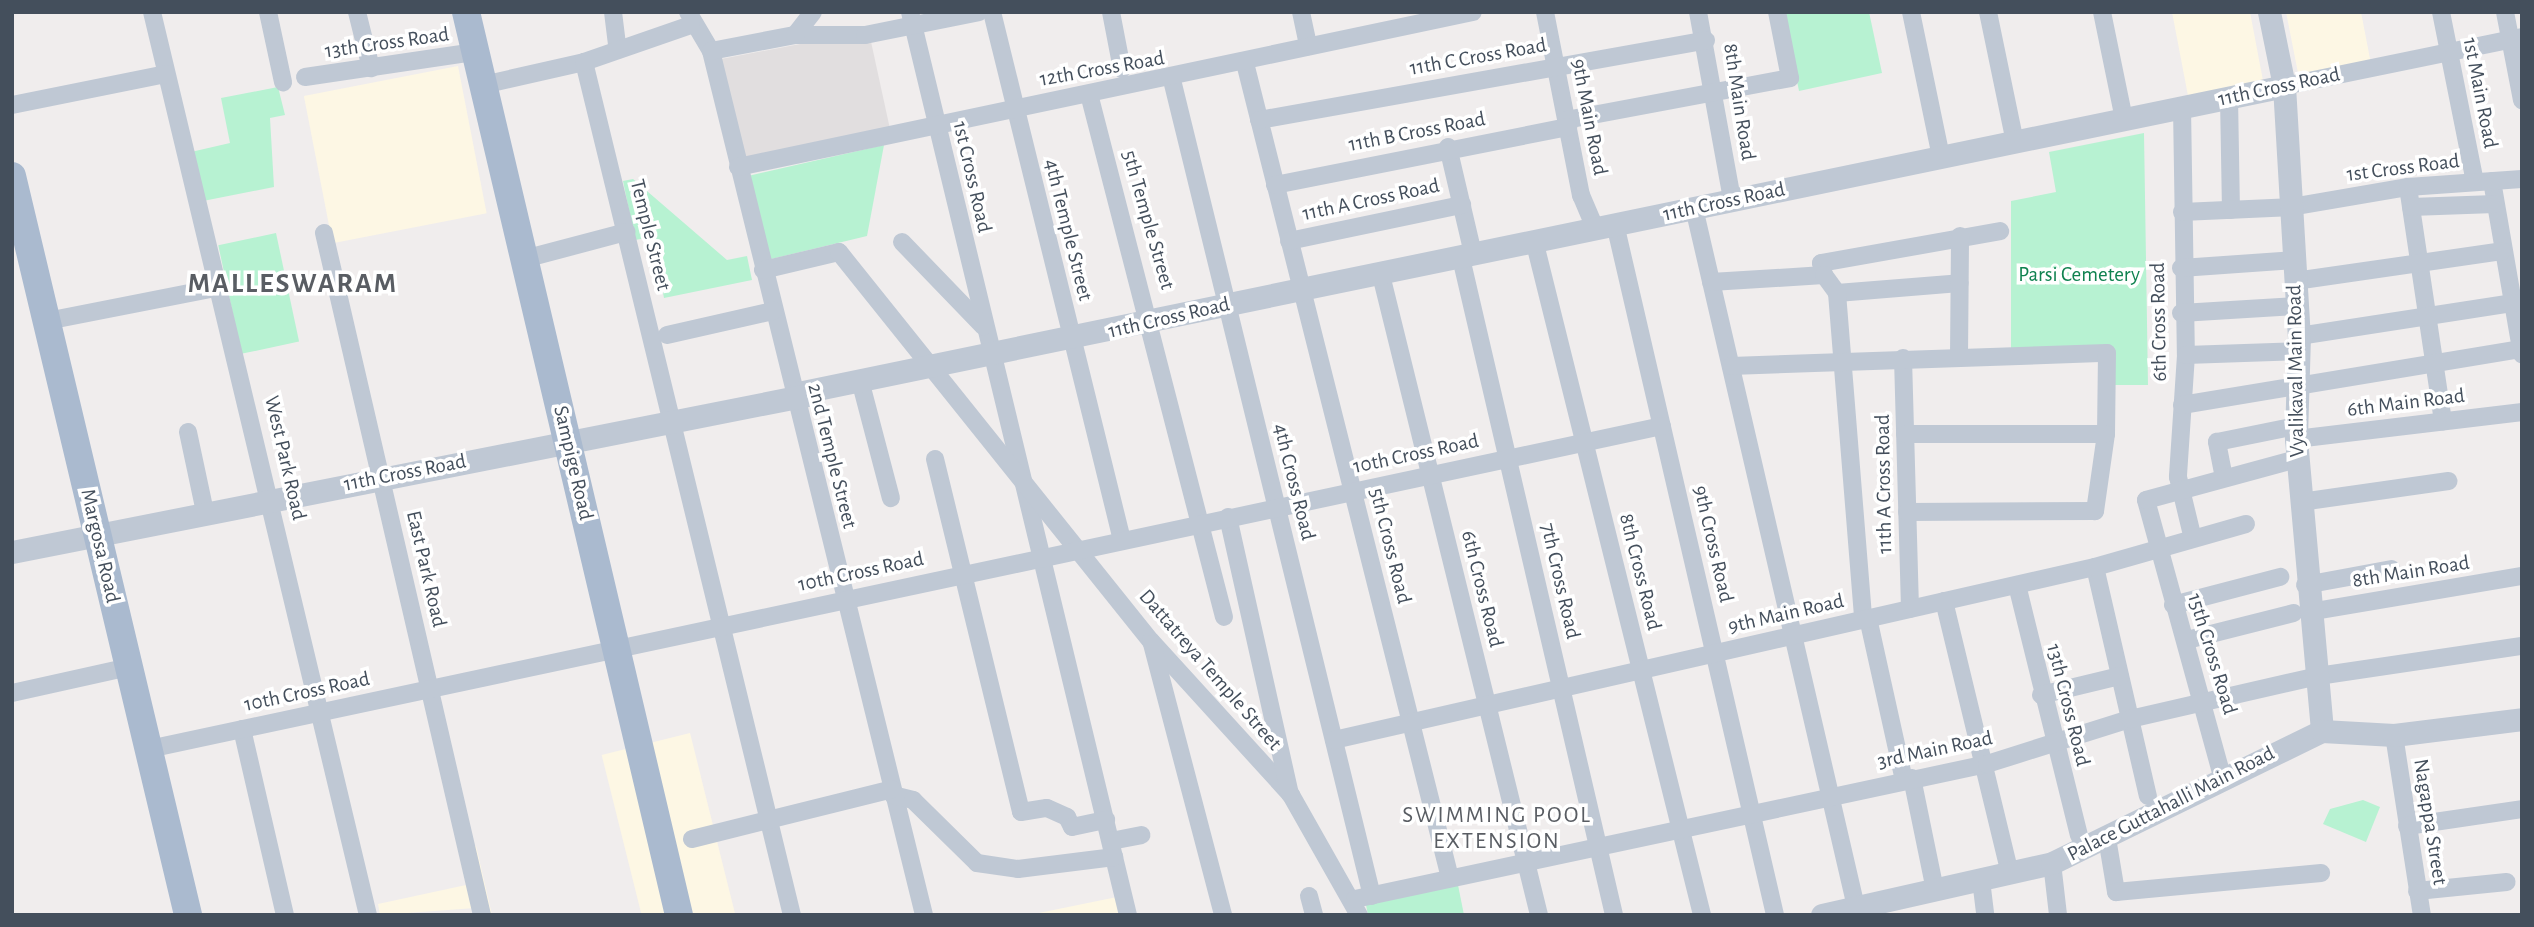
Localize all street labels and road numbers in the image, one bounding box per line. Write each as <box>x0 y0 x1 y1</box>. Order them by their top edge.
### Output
street label: 13th Cross Road <box>323 22 451 64</box>
street label: 11th C Cross Road <box>1408 33 1548 81</box>
street label: 1st Main Road <box>2457 35 2503 151</box>
street label: 8th Main Road <box>1717 42 1761 162</box>
street label: 12th Cross Road <box>1038 46 1166 92</box>
street label: 9th Main Road <box>1565 57 1613 177</box>
street label: 11th Cross Road <box>2216 62 2342 112</box>
street label: 11th B Cross Road <box>1347 106 1487 158</box>
street label: 1st Cross Road <box>947 119 997 235</box>
street label: 5th Temple Street <box>1116 147 1180 293</box>
street label: 1st Cross Road <box>2345 149 2461 187</box>
street label: 4th Temple Street <box>1038 157 1098 303</box>
street label: 11th A Cross Road <box>1300 173 1442 227</box>
street label: Temple Street <box>624 177 676 293</box>
street label: 11th Cross Road <box>1661 177 1787 227</box>
street label: 6th Cross Road <box>2145 262 2173 382</box>
street label: Vyalikaval Main Road <box>2282 284 2310 458</box>
street label: 11th Cross Road <box>1106 292 1232 344</box>
street label: 2nd Temple Street <box>802 381 862 531</box>
street label: 6th Main Road <box>2346 383 2466 423</box>
street label: West Park Road <box>258 393 312 523</box>
street label: Sampige Road <box>548 403 598 523</box>
street label: 11th A Cross Road <box>1870 414 1898 554</box>
street label: 4th Cross Road <box>1267 421 1321 543</box>
street label: 10th Cross Road <box>1351 428 1481 480</box>
street label: 11th Cross Road <box>342 449 468 497</box>
street label: 9th Cross Road <box>1687 483 1739 605</box>
street label: 5th Cross Road <box>1363 486 1417 606</box>
street label: Margosa Road <box>75 487 125 605</box>
street label: East Park Road <box>400 508 452 630</box>
street label: 8th Cross Road <box>1613 511 1667 633</box>
street label: 7th Cross Road <box>1534 521 1586 641</box>
street label: 6th Cross Road <box>1455 528 1509 650</box>
street label: 10th Cross Road <box>796 546 926 598</box>
street label: 8th Main Road <box>2351 550 2471 594</box>
street label: Dattatreya Temple Street <box>1133 584 1287 756</box>
street label: 9th Main Road <box>1726 588 1846 640</box>
street label: 15th Cross Road <box>2182 590 2242 718</box>
street label: 13th Cross Road <box>2041 641 2095 769</box>
street label: 10th Cross Road <box>242 666 372 718</box>
street label: 3rd Main Road <box>1875 726 1995 774</box>
street label: Palace Guttahalli Main Road <box>2063 741 2279 867</box>
street label: Nagappa Street <box>2408 757 2452 887</box>

